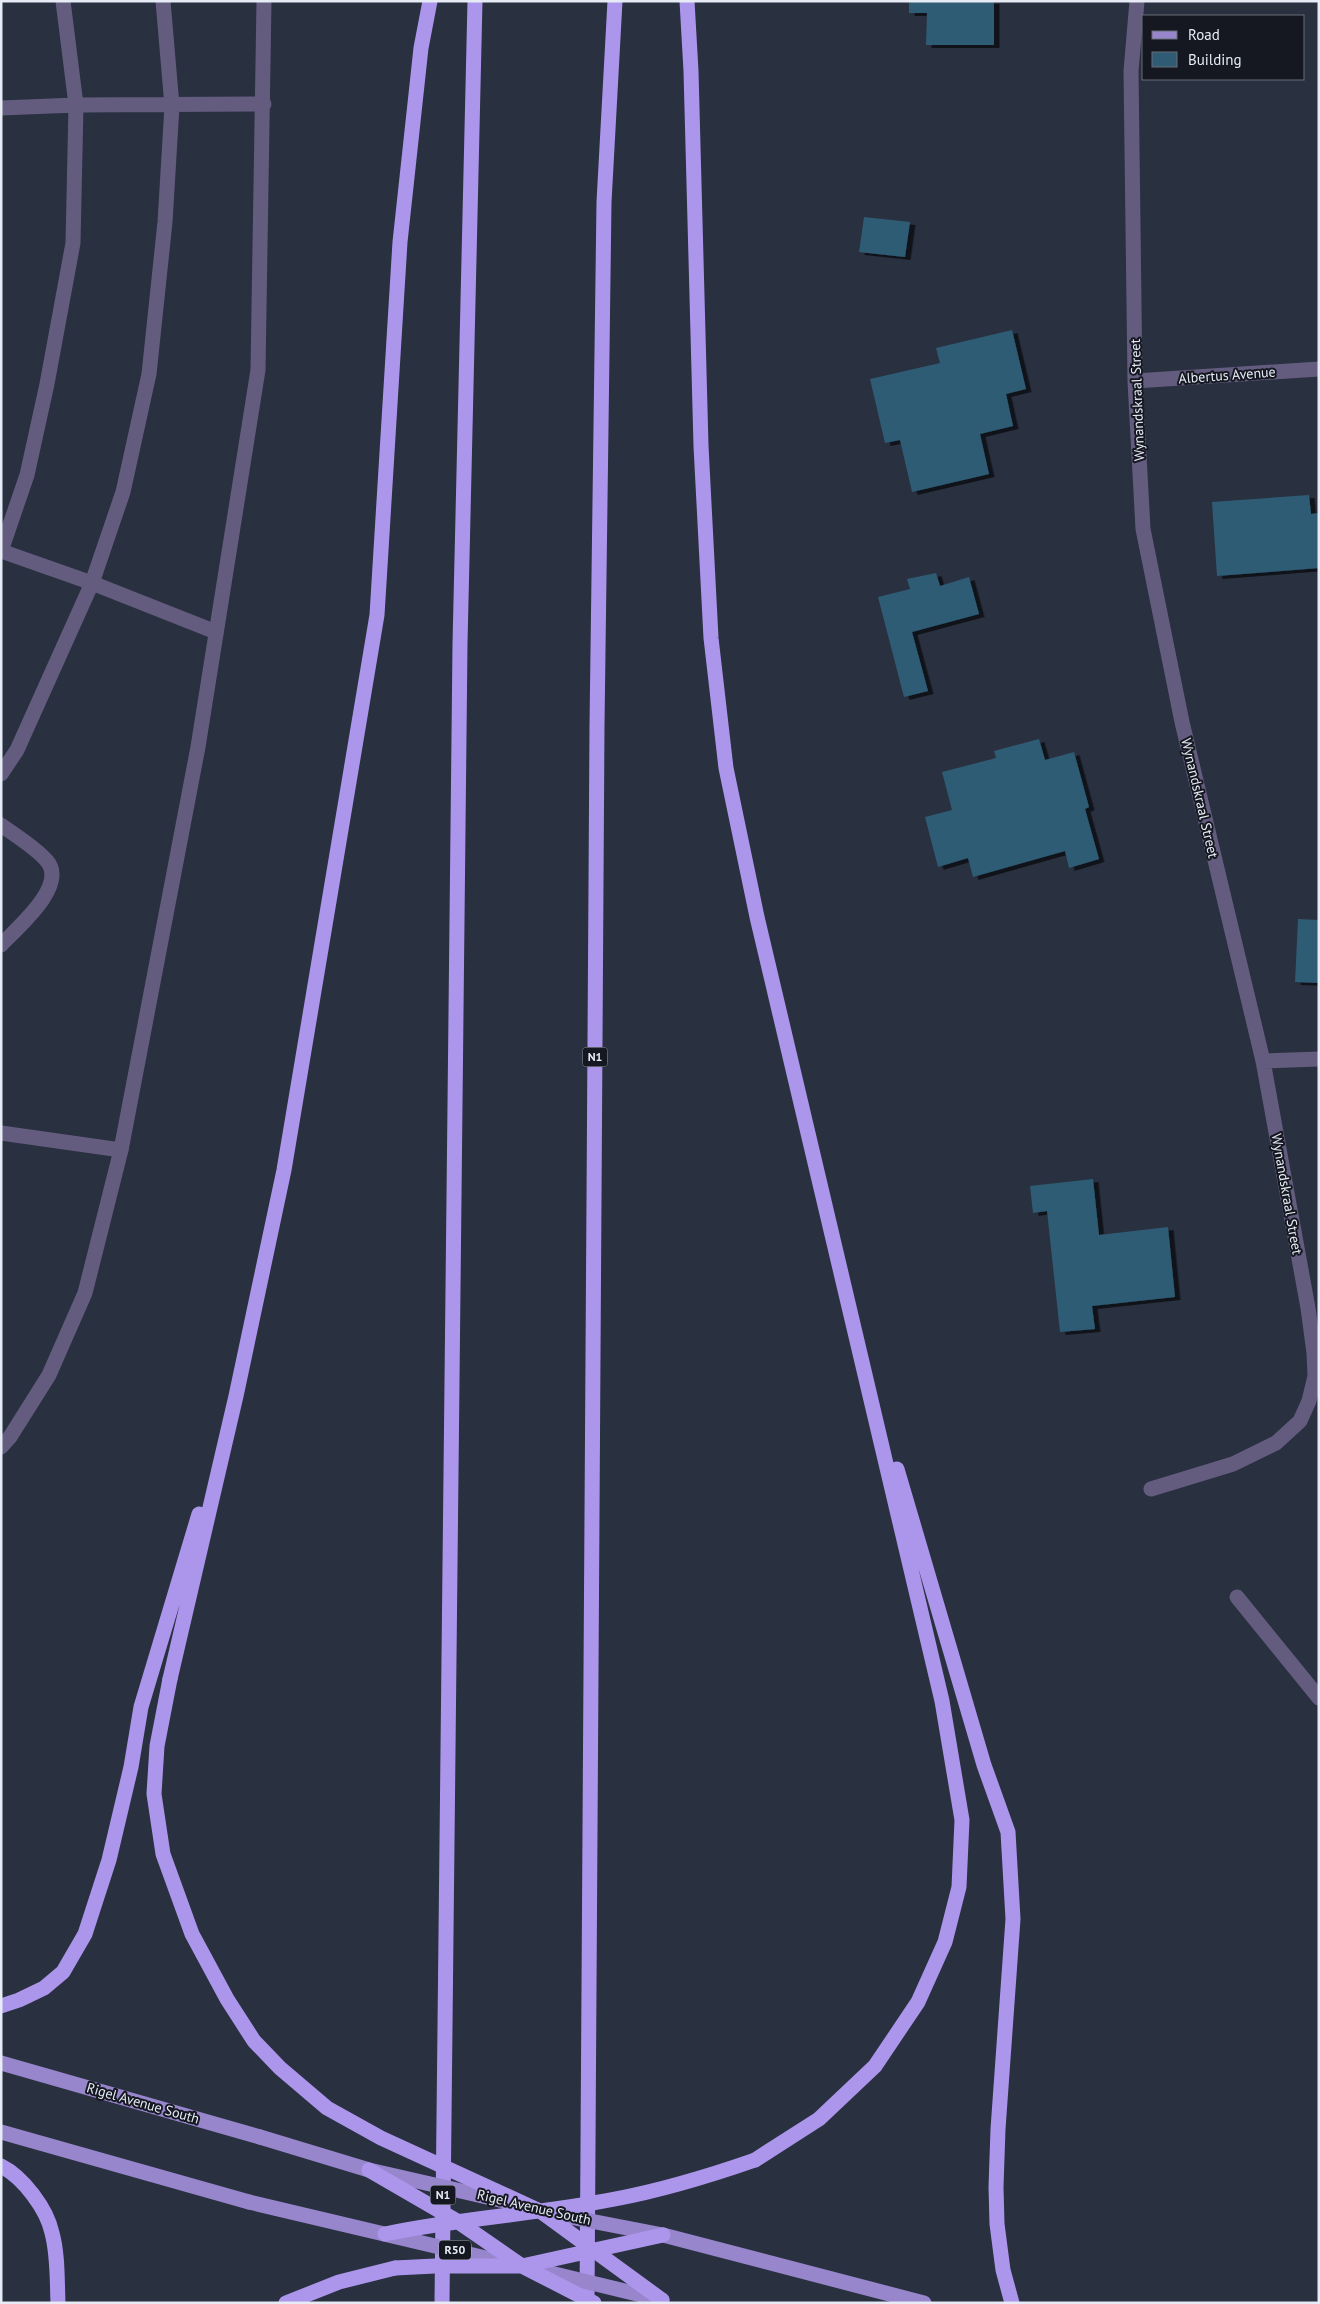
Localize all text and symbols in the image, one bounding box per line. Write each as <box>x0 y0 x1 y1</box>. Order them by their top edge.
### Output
legend <box>1142 15 1305 80</box>
text: Road <box>1188 25 1220 44</box>
text: Building <box>1188 50 1242 69</box>
street label: Wynandskraal Street <box>1126 338 1148 462</box>
street label: Albertus Avenue <box>1178 363 1276 387</box>
street label: Wynandskraal Street <box>1177 736 1223 860</box>
road number: N1 <box>582 1048 608 1066</box>
street label: Wynandskraal Street <box>1267 1132 1307 1256</box>
street label: Rigel Avenue South <box>85 2078 201 2128</box>
street label: Rigel Avenue South <box>475 2185 593 2229</box>
road number: N1 <box>430 2186 456 2204</box>
road number: R50 <box>439 2240 471 2260</box>

